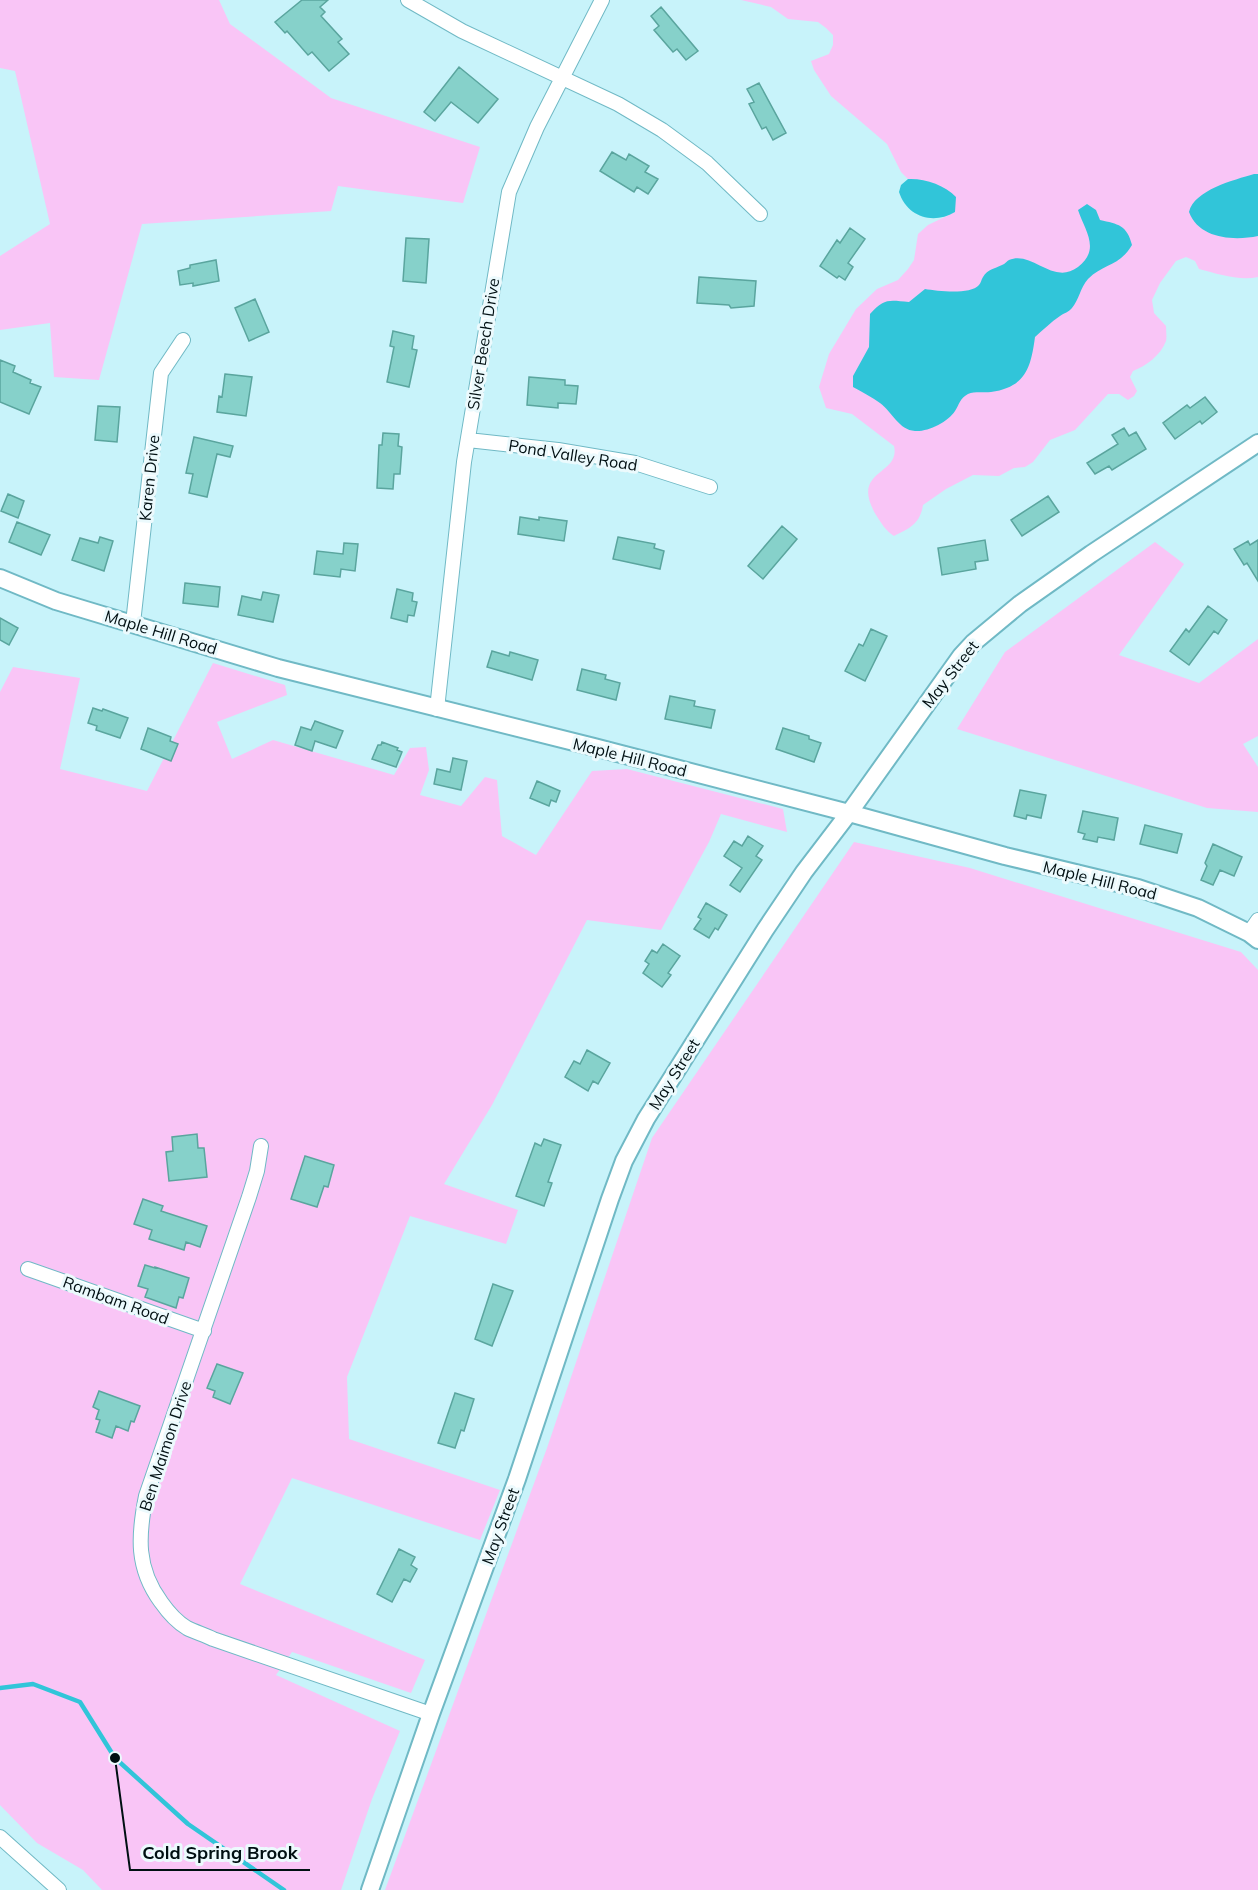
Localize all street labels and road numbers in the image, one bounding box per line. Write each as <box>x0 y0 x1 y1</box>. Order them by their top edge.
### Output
street label: Silver Beech Drive <box>463 277 503 411</box>
street label: Karen Drive <box>135 434 163 522</box>
street label: Pond Valley Road <box>507 435 639 475</box>
street label: Maple Hill Road <box>102 605 220 659</box>
street label: May Street <box>917 636 983 712</box>
street label: Maple Hill Road <box>571 733 689 781</box>
street label: Maple Hill Road <box>1041 856 1159 904</box>
street label: May Street <box>644 1034 704 1113</box>
street label: Rambam Road <box>60 1272 172 1328</box>
street label: Ben Maimon Drive <box>135 1378 195 1514</box>
street label: May Street <box>477 1485 523 1567</box>

